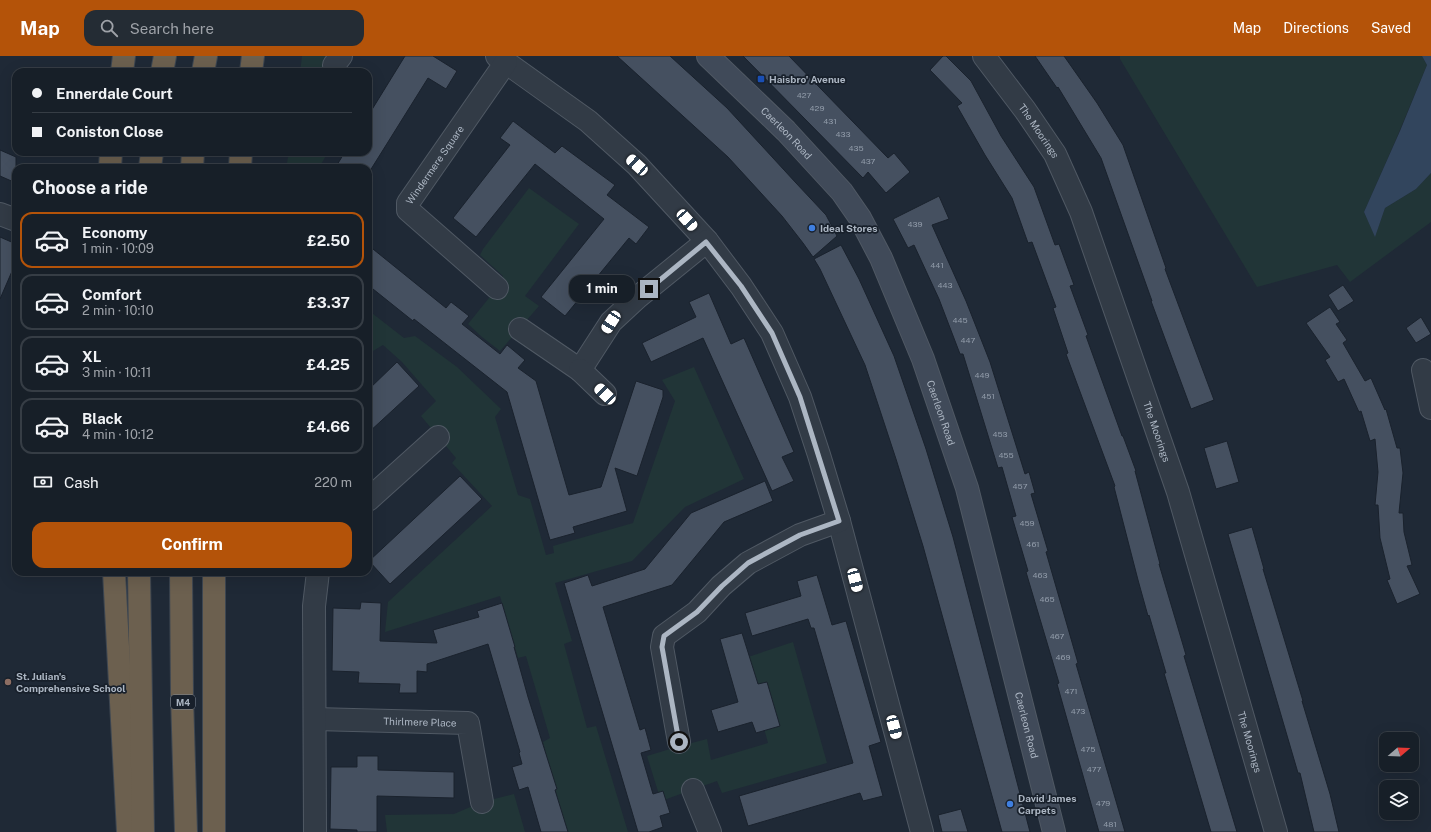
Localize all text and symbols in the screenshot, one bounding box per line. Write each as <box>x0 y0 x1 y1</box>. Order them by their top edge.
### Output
search box <box>84 10 364 46</box>
text: Map <box>20 17 60 39</box>
icon: search <box>98 17 120 39</box>
text: Search here <box>130 20 214 37</box>
text: Map <box>1233 20 1261 36</box>
text: Directions <box>1283 20 1349 36</box>
text: Saved <box>1371 20 1411 36</box>
place label: Haisbro' Avenue <box>769 73 846 85</box>
marker: Haisbro' Avenue <box>756 74 766 84</box>
text: Ennerdale Court <box>56 85 173 102</box>
house number: 427 <box>797 90 811 100</box>
street label: The Moorings <box>1016 101 1062 160</box>
house number: 429 <box>810 103 824 113</box>
street label: Caerleon Road <box>759 104 815 161</box>
house number: 431 <box>823 116 837 126</box>
text: Coniston Close <box>56 123 164 140</box>
street label: Windermere Square <box>403 123 466 206</box>
house number: 433 <box>835 129 851 139</box>
house number: 435 <box>848 143 864 153</box>
car <box>624 153 650 177</box>
house number: 437 <box>861 156 876 166</box>
text: Choose a ride <box>32 177 148 198</box>
car <box>675 207 699 233</box>
house number: 439 <box>907 219 923 229</box>
icon: car <box>34 222 70 258</box>
place label: Ideal Stores <box>820 222 878 234</box>
marker: Ideal Stores <box>807 223 817 233</box>
text: Economy <box>82 224 147 241</box>
text: £2.50 <box>307 232 350 249</box>
text: 1 min · 10:09 <box>82 241 154 256</box>
house number: 441 <box>930 260 944 270</box>
callout: 1 min <box>569 275 635 303</box>
route end <box>640 280 658 298</box>
house number: 443 <box>937 280 953 290</box>
text: 1 min <box>586 281 618 296</box>
icon: car <box>34 284 70 320</box>
text: Comfort <box>82 286 142 303</box>
text: £3.37 <box>307 294 350 311</box>
text: 2 min · 10:10 <box>82 303 154 318</box>
car <box>599 309 623 335</box>
house number: 445 <box>952 315 968 325</box>
house number: 447 <box>961 335 976 345</box>
icon: car <box>34 346 70 382</box>
text: XL <box>82 348 101 365</box>
text: £4.25 <box>306 356 350 373</box>
text: 3 min · 10:11 <box>82 365 151 380</box>
house number: 449 <box>974 370 990 380</box>
street label: Caerleon Road <box>925 379 958 447</box>
car <box>592 381 618 407</box>
house number: 451 <box>981 391 995 401</box>
street label: The Moorings <box>1141 400 1173 463</box>
icon: car <box>34 408 70 444</box>
text: Black <box>82 410 122 427</box>
text: £4.66 <box>307 418 350 435</box>
text: 4 min · 10:12 <box>82 427 154 442</box>
house number: 453 <box>992 429 1008 439</box>
house number: 455 <box>998 450 1014 460</box>
icon: cash <box>32 471 54 493</box>
text: Cash <box>64 474 99 491</box>
text: 220 m <box>314 475 352 490</box>
house number: 457 <box>1013 481 1028 491</box>
house number: 459 <box>1019 518 1035 528</box>
button: Confirm <box>32 522 352 568</box>
house number: 461 <box>1026 539 1040 549</box>
car <box>846 567 864 593</box>
house number: 463 <box>1033 570 1048 580</box>
house number: 465 <box>1039 594 1055 604</box>
house number: 467 <box>1050 631 1065 641</box>
house number: 469 <box>1056 652 1070 662</box>
place label: St. Julian's Comprehensive School <box>16 670 125 694</box>
marker: St. Julian's Comprehensive School <box>3 677 13 687</box>
house number: 471 <box>1064 686 1078 696</box>
street label: Caerleon Road <box>1013 691 1041 759</box>
road number: M4 <box>171 695 195 709</box>
house number: 473 <box>1071 706 1085 716</box>
street label: The Moorings <box>1236 710 1265 774</box>
car <box>885 714 903 740</box>
street label: Thirlmere Place <box>383 715 457 729</box>
north arrow <box>1379 732 1419 772</box>
map controls <box>1379 732 1419 820</box>
route start <box>670 733 688 751</box>
house number: 475 <box>1081 744 1095 754</box>
house number: 477 <box>1087 764 1102 774</box>
button: layers <box>1379 780 1419 820</box>
place label: David James Carpets <box>1018 792 1077 816</box>
house number: 479 <box>1096 798 1110 808</box>
marker: David James Carpets <box>1005 799 1015 809</box>
house number: 481 <box>1103 819 1117 829</box>

